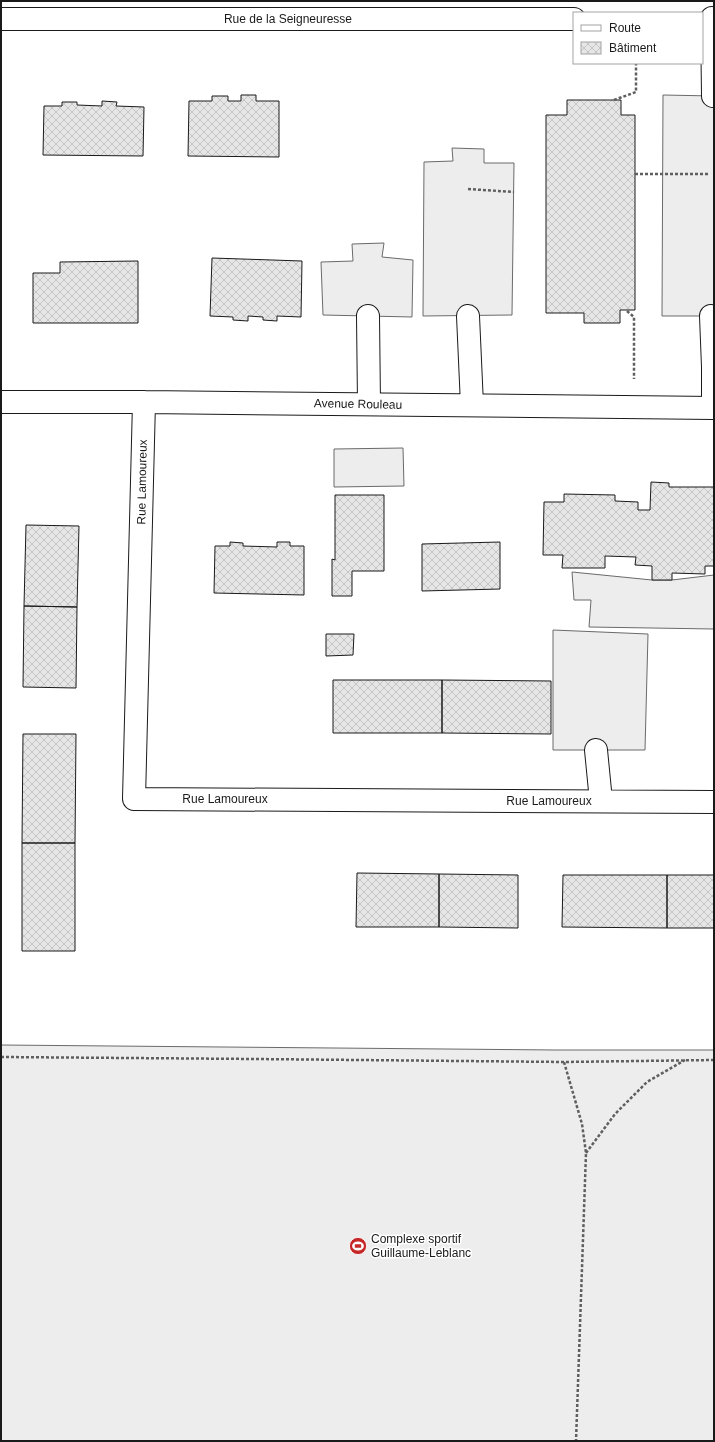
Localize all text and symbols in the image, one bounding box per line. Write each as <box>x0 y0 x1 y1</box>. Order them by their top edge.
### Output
street label: Rue de la Seigneuresse <box>224 12 352 26</box>
legend <box>573 12 703 64</box>
text: Route <box>609 21 641 35</box>
text: Bâtiment <box>609 41 657 55</box>
street label: Avenue Rouleau <box>314 396 402 412</box>
street label: Rue Lamoureux <box>134 439 150 525</box>
street label: Rue Lamoureux <box>182 792 268 806</box>
street label: Rue Lamoureux <box>506 794 592 808</box>
place label: Complexe sportif Guillaume-Leblanc <box>371 1232 471 1260</box>
sports icon: Complexe sportif Guillaume-Leblanc <box>348 1236 368 1256</box>

